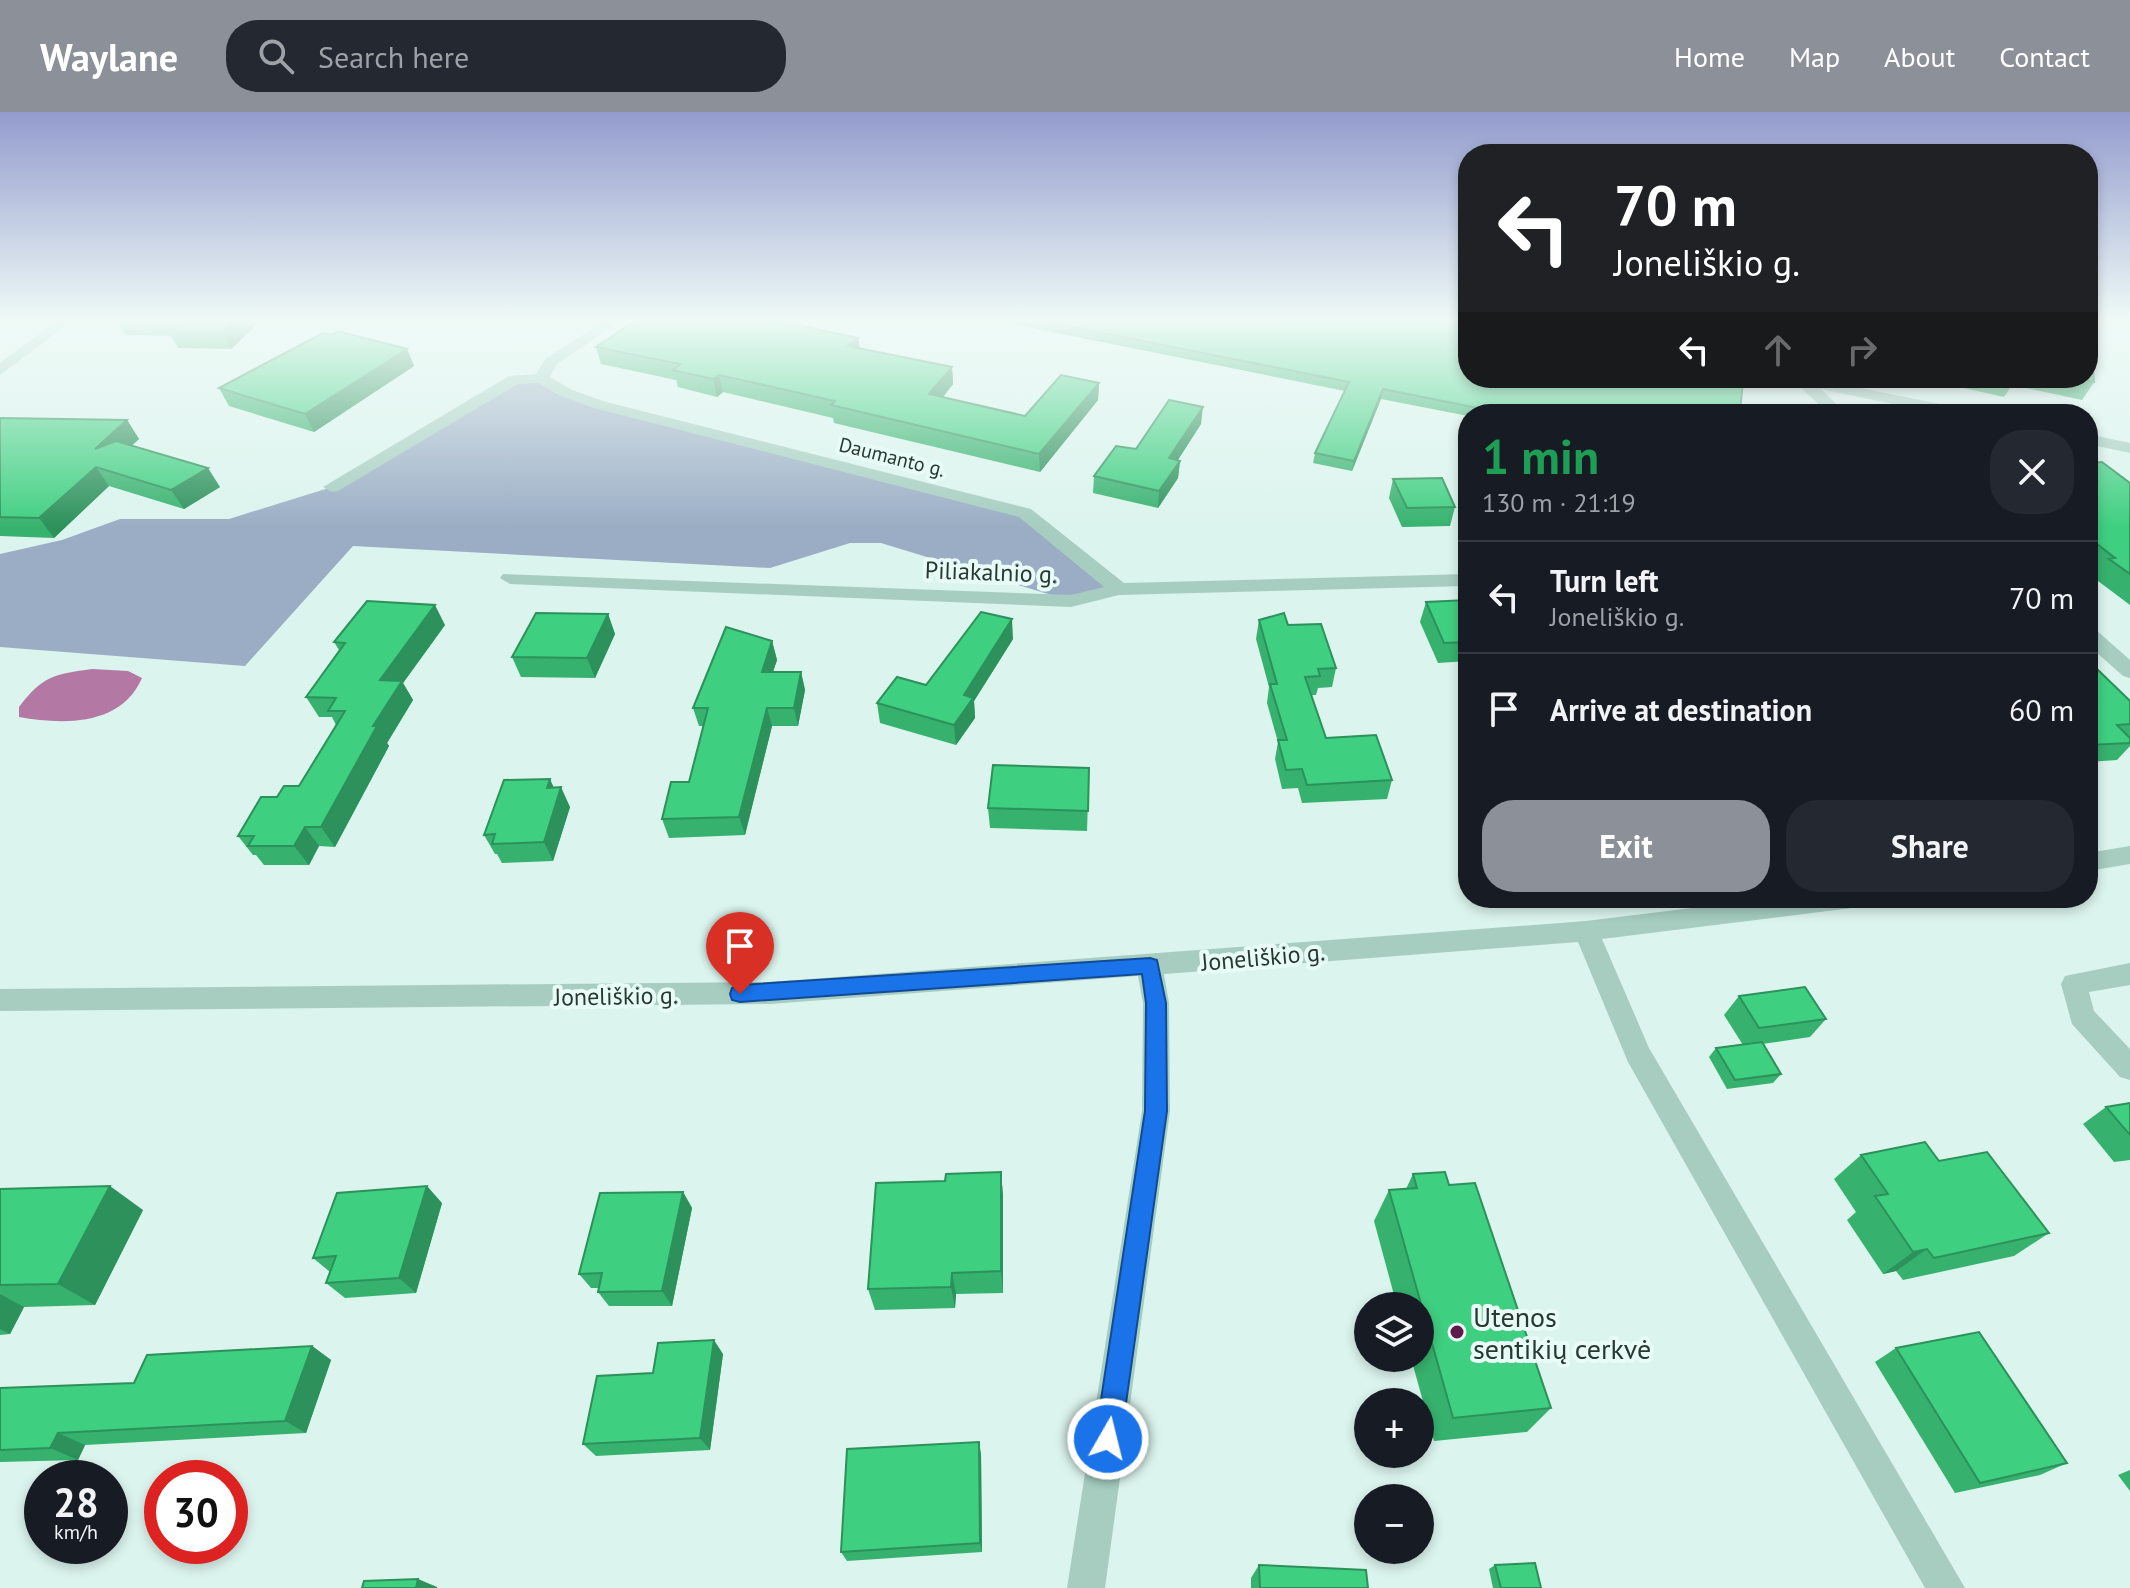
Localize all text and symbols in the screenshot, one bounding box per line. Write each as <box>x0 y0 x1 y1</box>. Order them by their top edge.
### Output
search box <box>226 20 786 92</box>
text: Waylane <box>40 32 178 81</box>
icon: search <box>254 34 298 78</box>
text: Search here <box>318 37 469 76</box>
text: Home <box>1674 38 1745 75</box>
text: Map <box>1789 38 1840 75</box>
text: About <box>1884 38 1955 75</box>
text: Contact <box>1999 38 2090 75</box>
text: 70 m <box>1614 169 1737 241</box>
icon: left <box>1482 176 1586 280</box>
text: Joneliškio g. <box>1614 239 1800 286</box>
icon: left <box>1672 328 1716 372</box>
icon: ahead <box>1756 328 1800 372</box>
icon: right <box>1840 328 1884 372</box>
text: 1 min <box>1482 425 1599 487</box>
button: close <box>1990 430 2074 514</box>
street label: Daumanto g. <box>836 431 948 483</box>
text: 130 m · 21:19 <box>1482 486 1636 519</box>
street label: Piliakalnio g. <box>924 554 1058 590</box>
text: Turn left <box>1550 561 1658 600</box>
icon: left <box>1482 575 1526 619</box>
text: 70 m <box>2009 578 2074 617</box>
text: Joneliškio g. <box>1550 600 1684 633</box>
icon: arrive <box>1482 687 1526 731</box>
text: Arrive at destination <box>1550 690 1812 729</box>
text: 60 m <box>2009 690 2074 729</box>
button: Exit <box>1482 800 1770 892</box>
button: Share <box>1786 800 2074 892</box>
pin <box>706 912 774 994</box>
icon: arrive <box>718 924 762 968</box>
street label: Joneliškio g. <box>1199 936 1326 978</box>
street label: Joneliškio g. <box>553 979 678 1013</box>
map controls <box>1354 1292 1434 1564</box>
button: layers <box>1354 1292 1434 1372</box>
place label: Utenos sentikių cerkvė <box>1473 1298 1651 1367</box>
marker: Utenos sentikių cerkvė <box>1448 1323 1466 1341</box>
button: + <box>1354 1388 1434 1468</box>
position arrow <box>1066 1397 1150 1481</box>
speed limit sign: 30 <box>144 1460 248 1564</box>
text: 28 <box>53 1476 99 1528</box>
button: − <box>1354 1484 1434 1564</box>
text: km/h <box>54 1519 98 1545</box>

